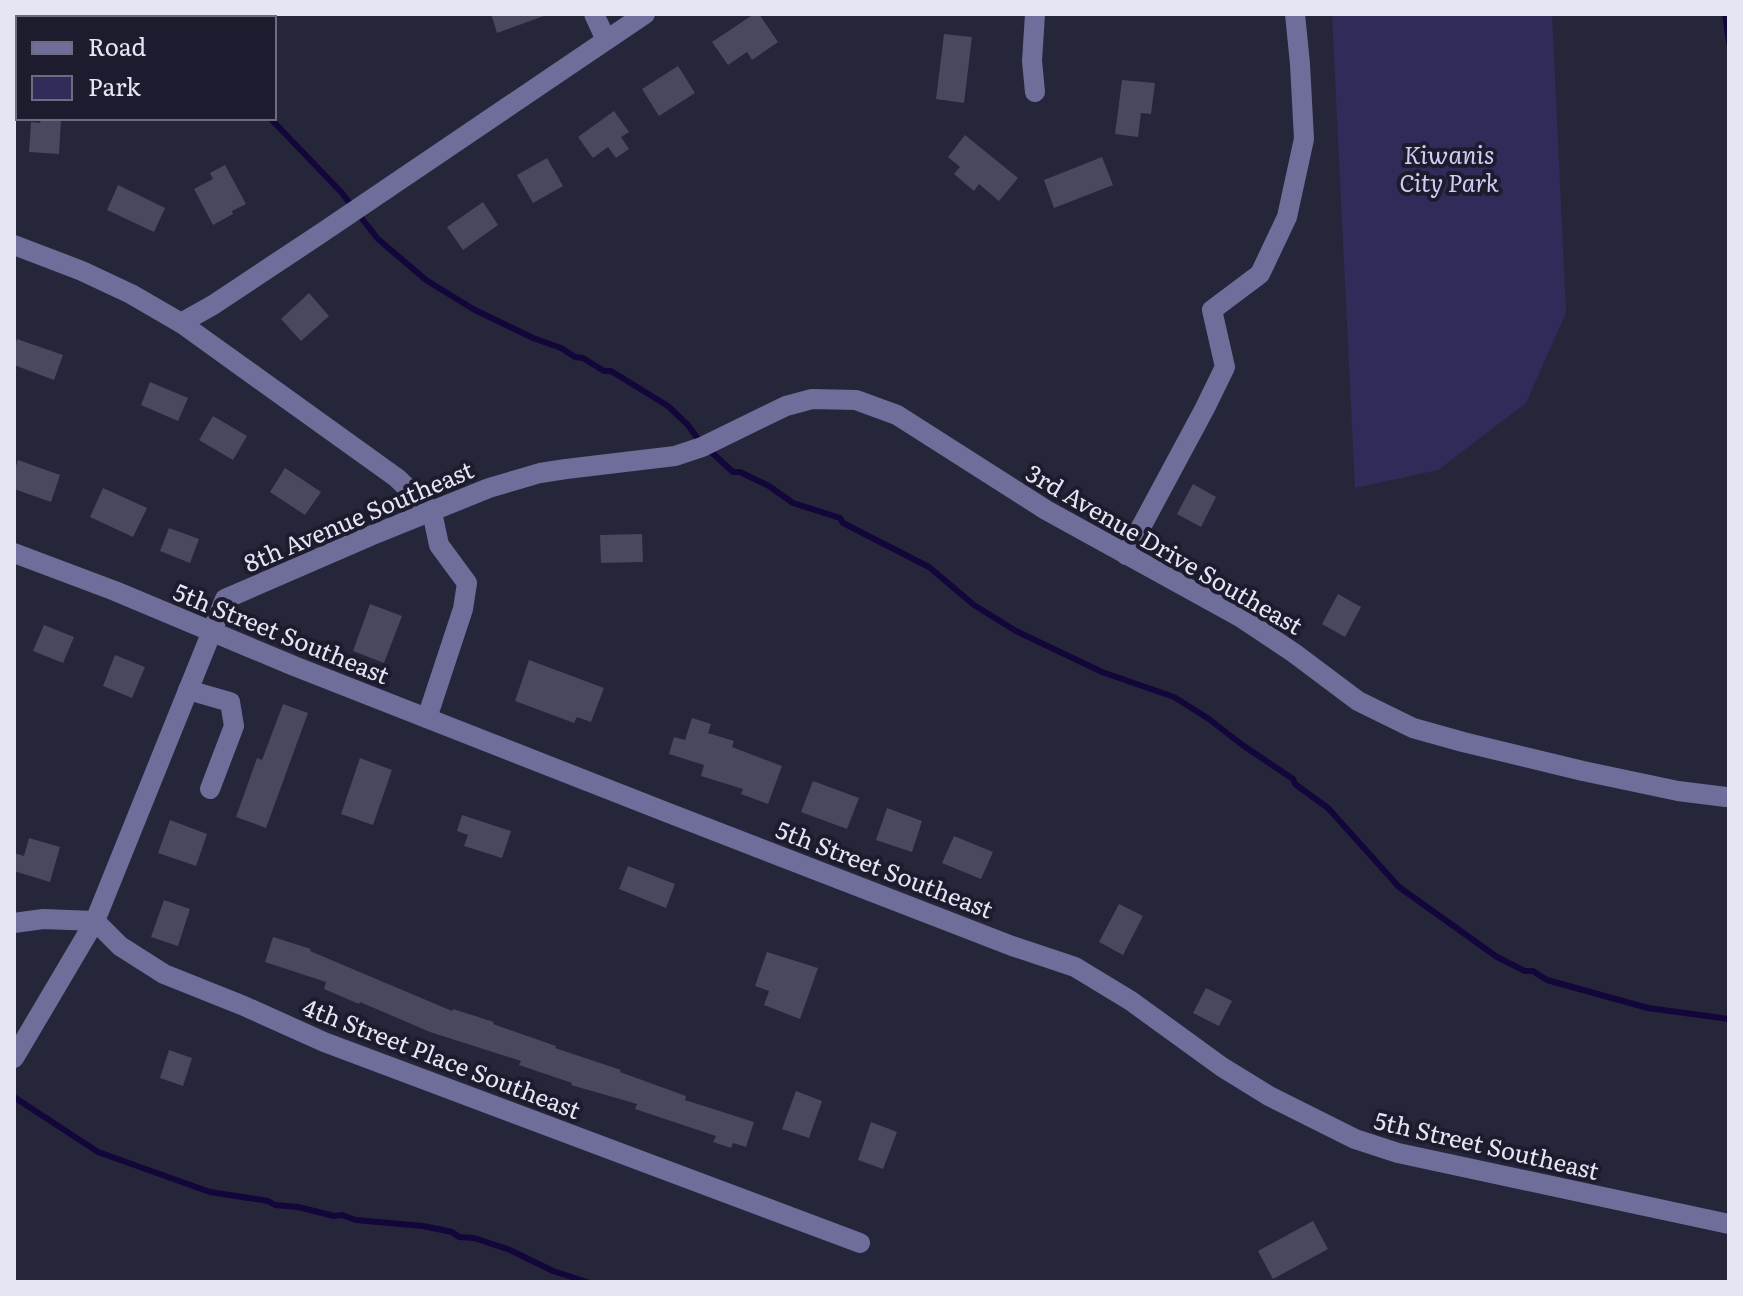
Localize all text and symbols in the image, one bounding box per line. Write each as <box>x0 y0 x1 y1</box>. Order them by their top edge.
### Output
legend <box>16 16 276 120</box>
text: Road <box>88 28 147 63</box>
text: Park <box>88 68 141 103</box>
park label: Kiwanis City Park <box>1399 136 1500 199</box>
street label: 8th Avenue Southeast <box>238 451 479 579</box>
street label: 3rd Avenue Drive Southeast <box>1020 454 1310 642</box>
street label: 5th Street Southeast <box>169 573 395 691</box>
street label: 5th Street Southeast <box>771 810 999 926</box>
street label: 4th Street Place Southeast <box>298 988 586 1126</box>
street label: 5th Street Southeast <box>1371 1101 1603 1187</box>

